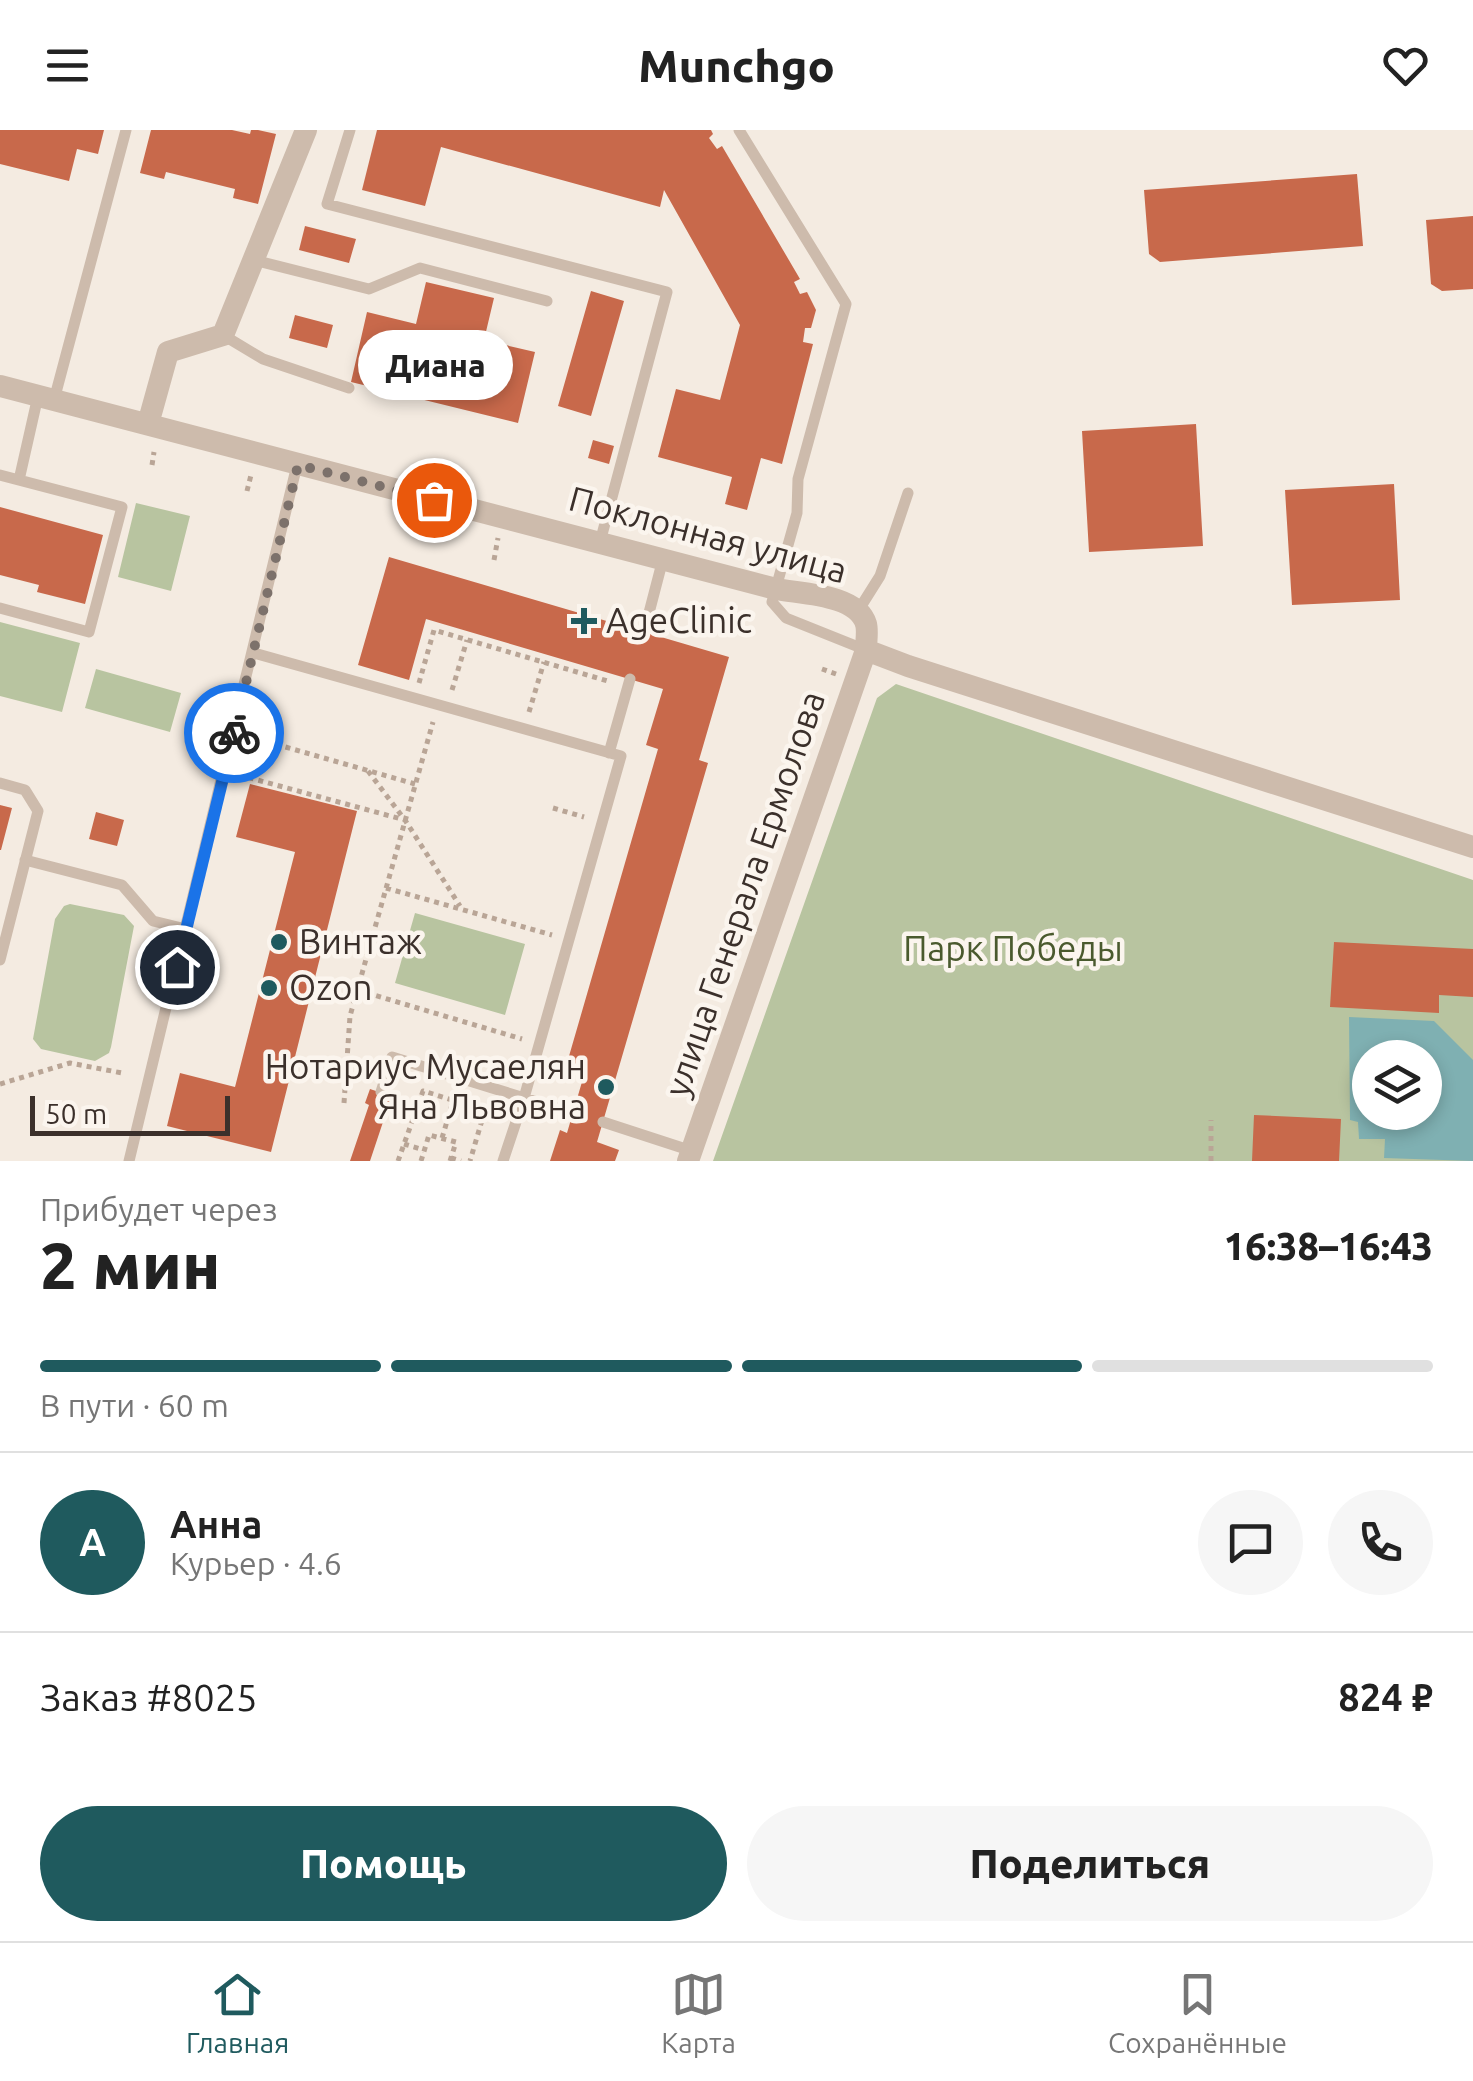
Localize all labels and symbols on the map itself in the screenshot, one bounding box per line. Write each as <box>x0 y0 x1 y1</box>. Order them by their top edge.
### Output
callout: Диана <box>356 330 512 400</box>
pin <box>392 458 477 543</box>
street label: Поклонная улица <box>565 478 851 590</box>
place label: AgeClinic <box>606 600 752 640</box>
marker: AgeClinic <box>571 608 597 634</box>
courier <box>184 683 284 783</box>
street label: улица Генерала Ермолова <box>656 686 832 1102</box>
place label: Винтаж <box>299 921 422 961</box>
pin <box>135 925 220 1010</box>
park label: Парк Победы <box>903 928 1123 968</box>
marker: Винтаж <box>268 931 290 953</box>
place label: Ozon <box>289 967 372 1007</box>
marker: Ozon <box>258 977 280 999</box>
place label: Нотариус Мусаелян Яна Львовна <box>265 1046 586 1126</box>
marker: Нотариус Мусаелян Яна Львовна <box>595 1076 617 1098</box>
scale bar <box>30 1091 230 1136</box>

